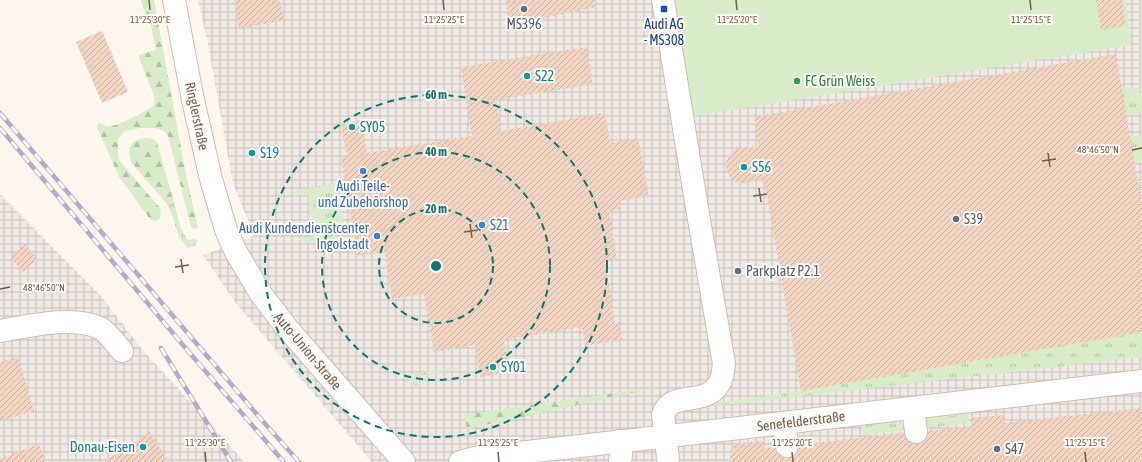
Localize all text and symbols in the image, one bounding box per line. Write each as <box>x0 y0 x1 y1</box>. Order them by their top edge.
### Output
marker: MS396 <box>519 4 529 14</box>
marker: Audi AG - MS308 <box>659 4 669 14</box>
text: 11°25'30"E <box>130 14 171 25</box>
text: 11°25'25"E <box>424 14 465 25</box>
text: 11°25'20"E <box>717 14 758 25</box>
text: 11°25'15"E <box>1011 14 1052 25</box>
place label: MS396 <box>507 16 542 32</box>
place label: Audi AG - MS308 <box>644 16 685 48</box>
place label: S22 <box>535 68 554 84</box>
marker: S22 <box>522 71 532 81</box>
place label: FC Grün Weiss <box>805 73 875 89</box>
marker: FC Grün Weiss <box>792 76 802 86</box>
street label: Ringlerstraße <box>182 80 212 152</box>
text: 60 m <box>425 88 447 102</box>
place label: SY05 <box>360 119 385 135</box>
marker: SY05 <box>347 122 357 132</box>
text: 48°46'50"N <box>1077 144 1119 155</box>
place label: S19 <box>260 145 279 161</box>
text: 40 m <box>424 145 447 159</box>
marker: S19 <box>247 148 257 158</box>
place label: S56 <box>752 159 771 175</box>
marker: S56 <box>739 162 749 172</box>
marker: Audi Teile- und Zubehörshop <box>358 166 368 176</box>
place label: Audi Teile- und Zubehörshop <box>318 178 409 210</box>
text: 20 m <box>425 202 447 216</box>
place label: S39 <box>964 211 983 227</box>
marker: S39 <box>951 214 961 224</box>
place label: S21 <box>490 217 509 233</box>
place label: Audi Kundendienstcenter Ingolstadt <box>239 220 370 252</box>
marker: S21 <box>477 220 487 230</box>
marker: Audi Kundendienstcenter Ingolstadt <box>372 231 382 241</box>
centre of rings <box>429 259 443 273</box>
place label: Parkplatz P2.1 <box>746 263 820 279</box>
marker: Parkplatz P2.1 <box>733 266 743 276</box>
text: 48°46'50"N <box>23 282 65 293</box>
street label: Auto-Union-Straße <box>271 309 345 393</box>
place label: SY01 <box>501 359 526 375</box>
marker: SY01 <box>488 362 498 372</box>
street label: Senefelderstraße <box>756 408 846 434</box>
text: 11°25'30"E <box>185 437 226 448</box>
text: 11°25'25"E <box>478 437 519 448</box>
text: 11°25'20"E <box>772 437 813 448</box>
text: 11°25'15"E <box>1065 437 1106 448</box>
place label: Donau-Eisen <box>70 439 135 455</box>
place label: S47 <box>1005 441 1024 457</box>
marker: Donau-Eisen <box>138 442 148 452</box>
marker: S47 <box>992 444 1002 454</box>

